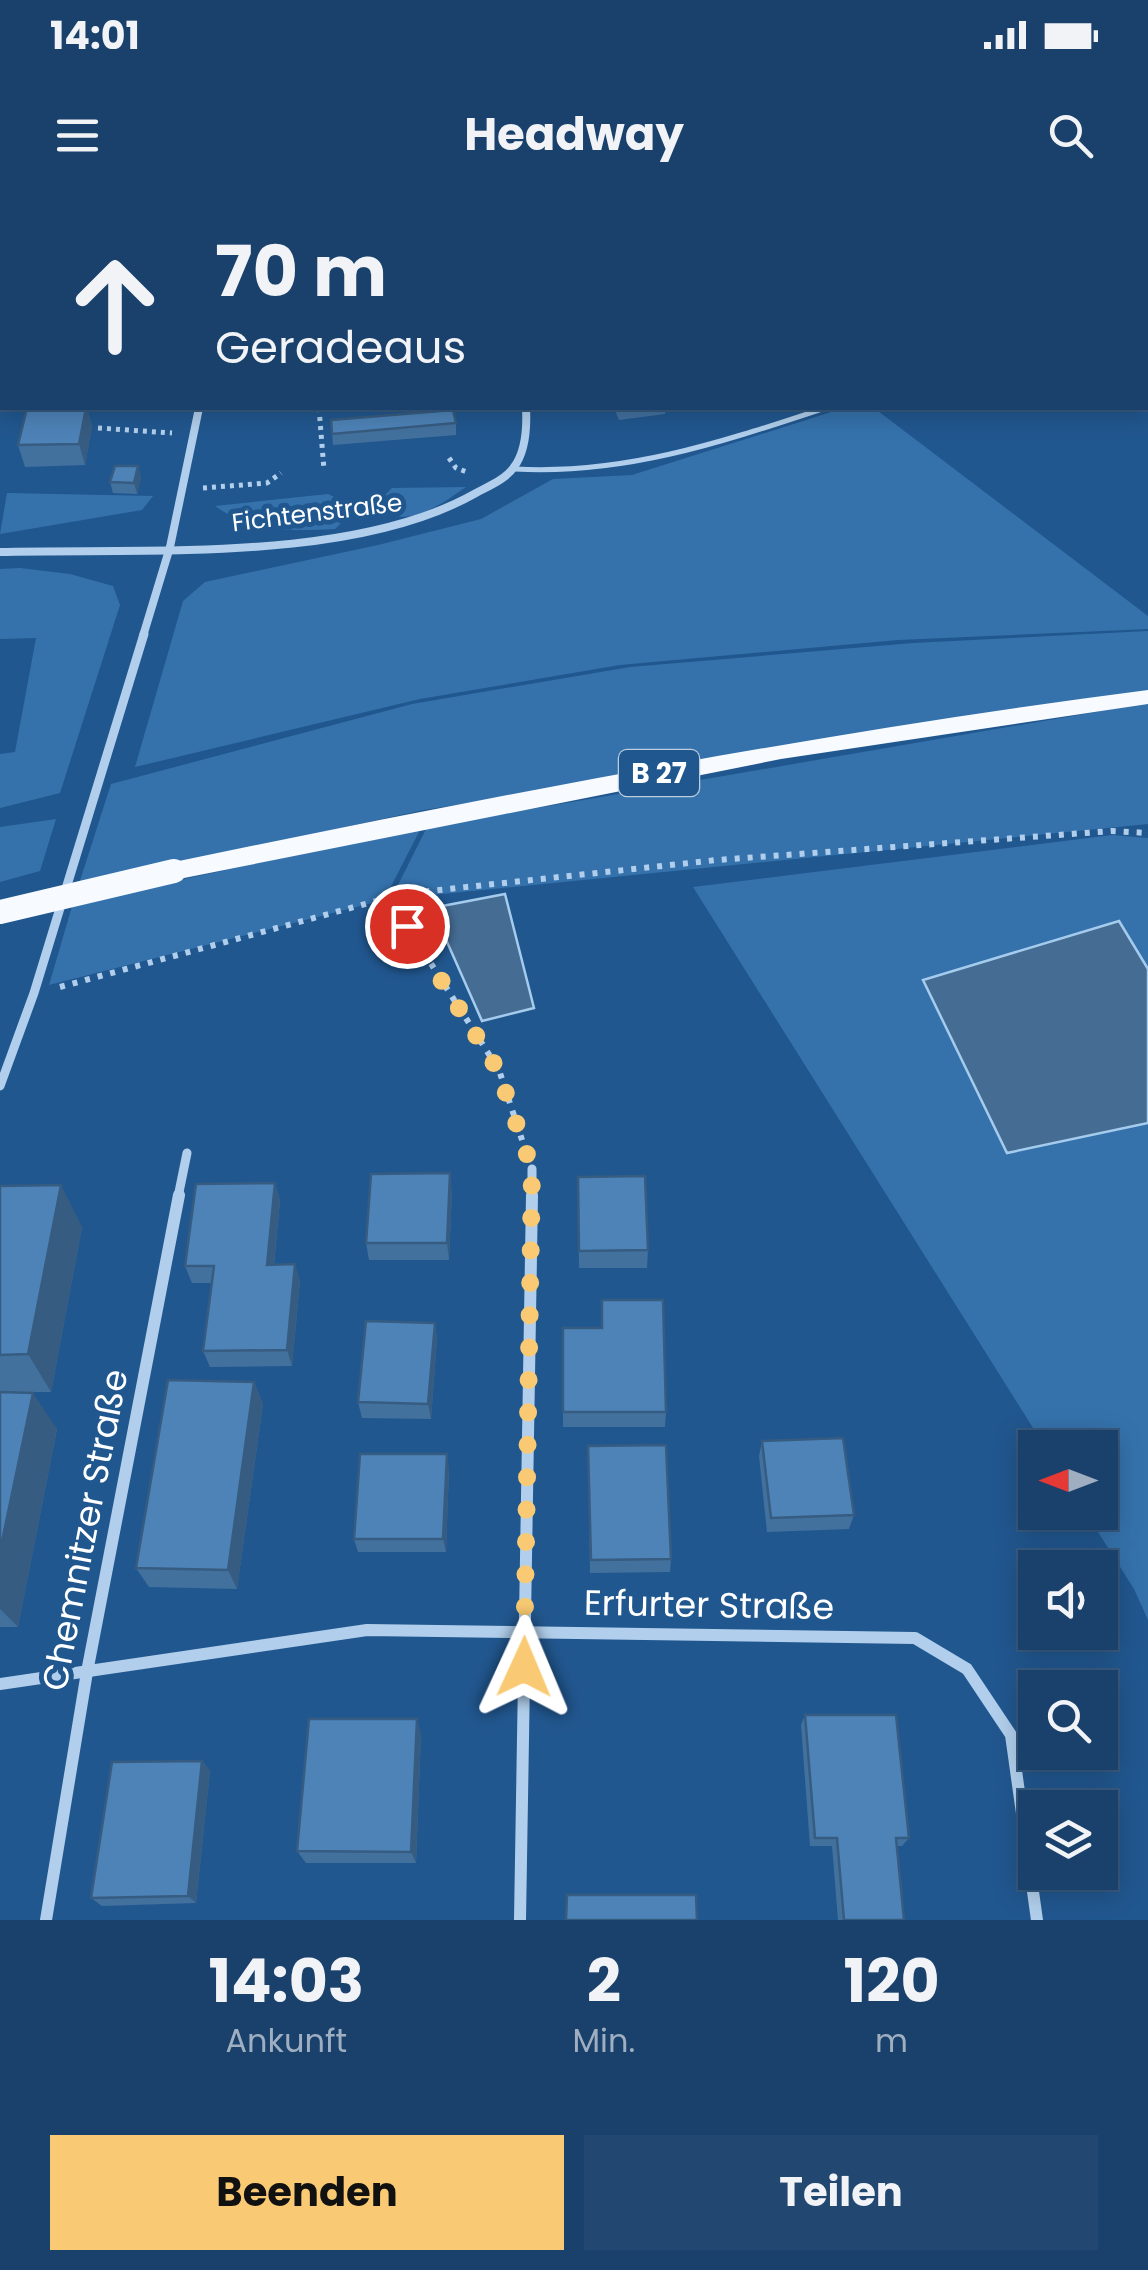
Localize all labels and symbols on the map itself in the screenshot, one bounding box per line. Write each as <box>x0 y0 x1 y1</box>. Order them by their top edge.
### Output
street label: Fichtenstraße <box>230 485 404 540</box>
road number: B 27 <box>619 750 699 796</box>
pin <box>365 884 450 969</box>
street label: Chemnitzer Straße <box>29 1365 140 1695</box>
north arrow <box>1018 1430 1118 1530</box>
street label: Erfurter Straße <box>583 1578 835 1631</box>
position arrow <box>472 1615 576 1719</box>

